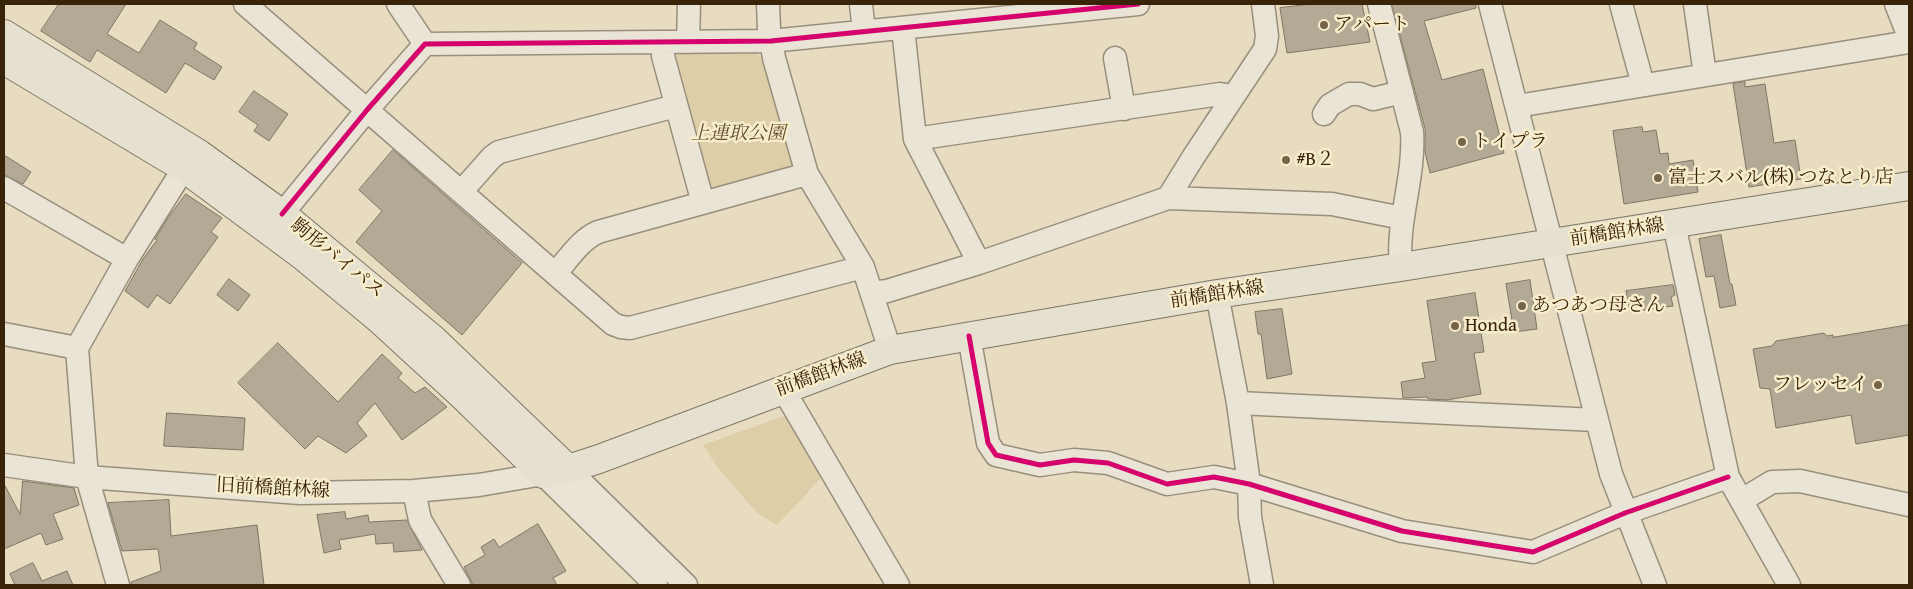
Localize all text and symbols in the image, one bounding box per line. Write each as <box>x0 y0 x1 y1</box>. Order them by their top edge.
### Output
place label: アパート <box>1334 14 1410 36</box>
marker: アパート <box>1318 19 1330 31</box>
park label: 上連取公園 <box>691 123 785 145</box>
place label: トイプラ <box>1472 131 1548 153</box>
marker: トイプラ <box>1456 136 1468 148</box>
place label: #B２ <box>1296 149 1335 171</box>
marker: #B２ <box>1280 154 1292 166</box>
place label: 富士スバル(株) つなとり店 <box>1668 167 1893 189</box>
marker: 富士スバル(株) つなとり店 <box>1652 172 1664 184</box>
street label: 駒形バイパス <box>286 214 388 304</box>
street label: 前橋館林線 <box>1568 214 1666 252</box>
street label: 前橋館林線 <box>1168 276 1266 314</box>
place label: あつあつ母さん <box>1532 295 1665 317</box>
marker: あつあつ母さん <box>1516 300 1528 312</box>
place label: Honda <box>1465 315 1517 337</box>
marker: Honda <box>1449 320 1461 332</box>
street label: 前橋館林線 <box>772 348 870 402</box>
place label: フレッセイ <box>1773 374 1868 396</box>
marker: フレッセイ <box>1872 379 1884 391</box>
street label: 旧前橋館林線 <box>215 475 331 503</box>

